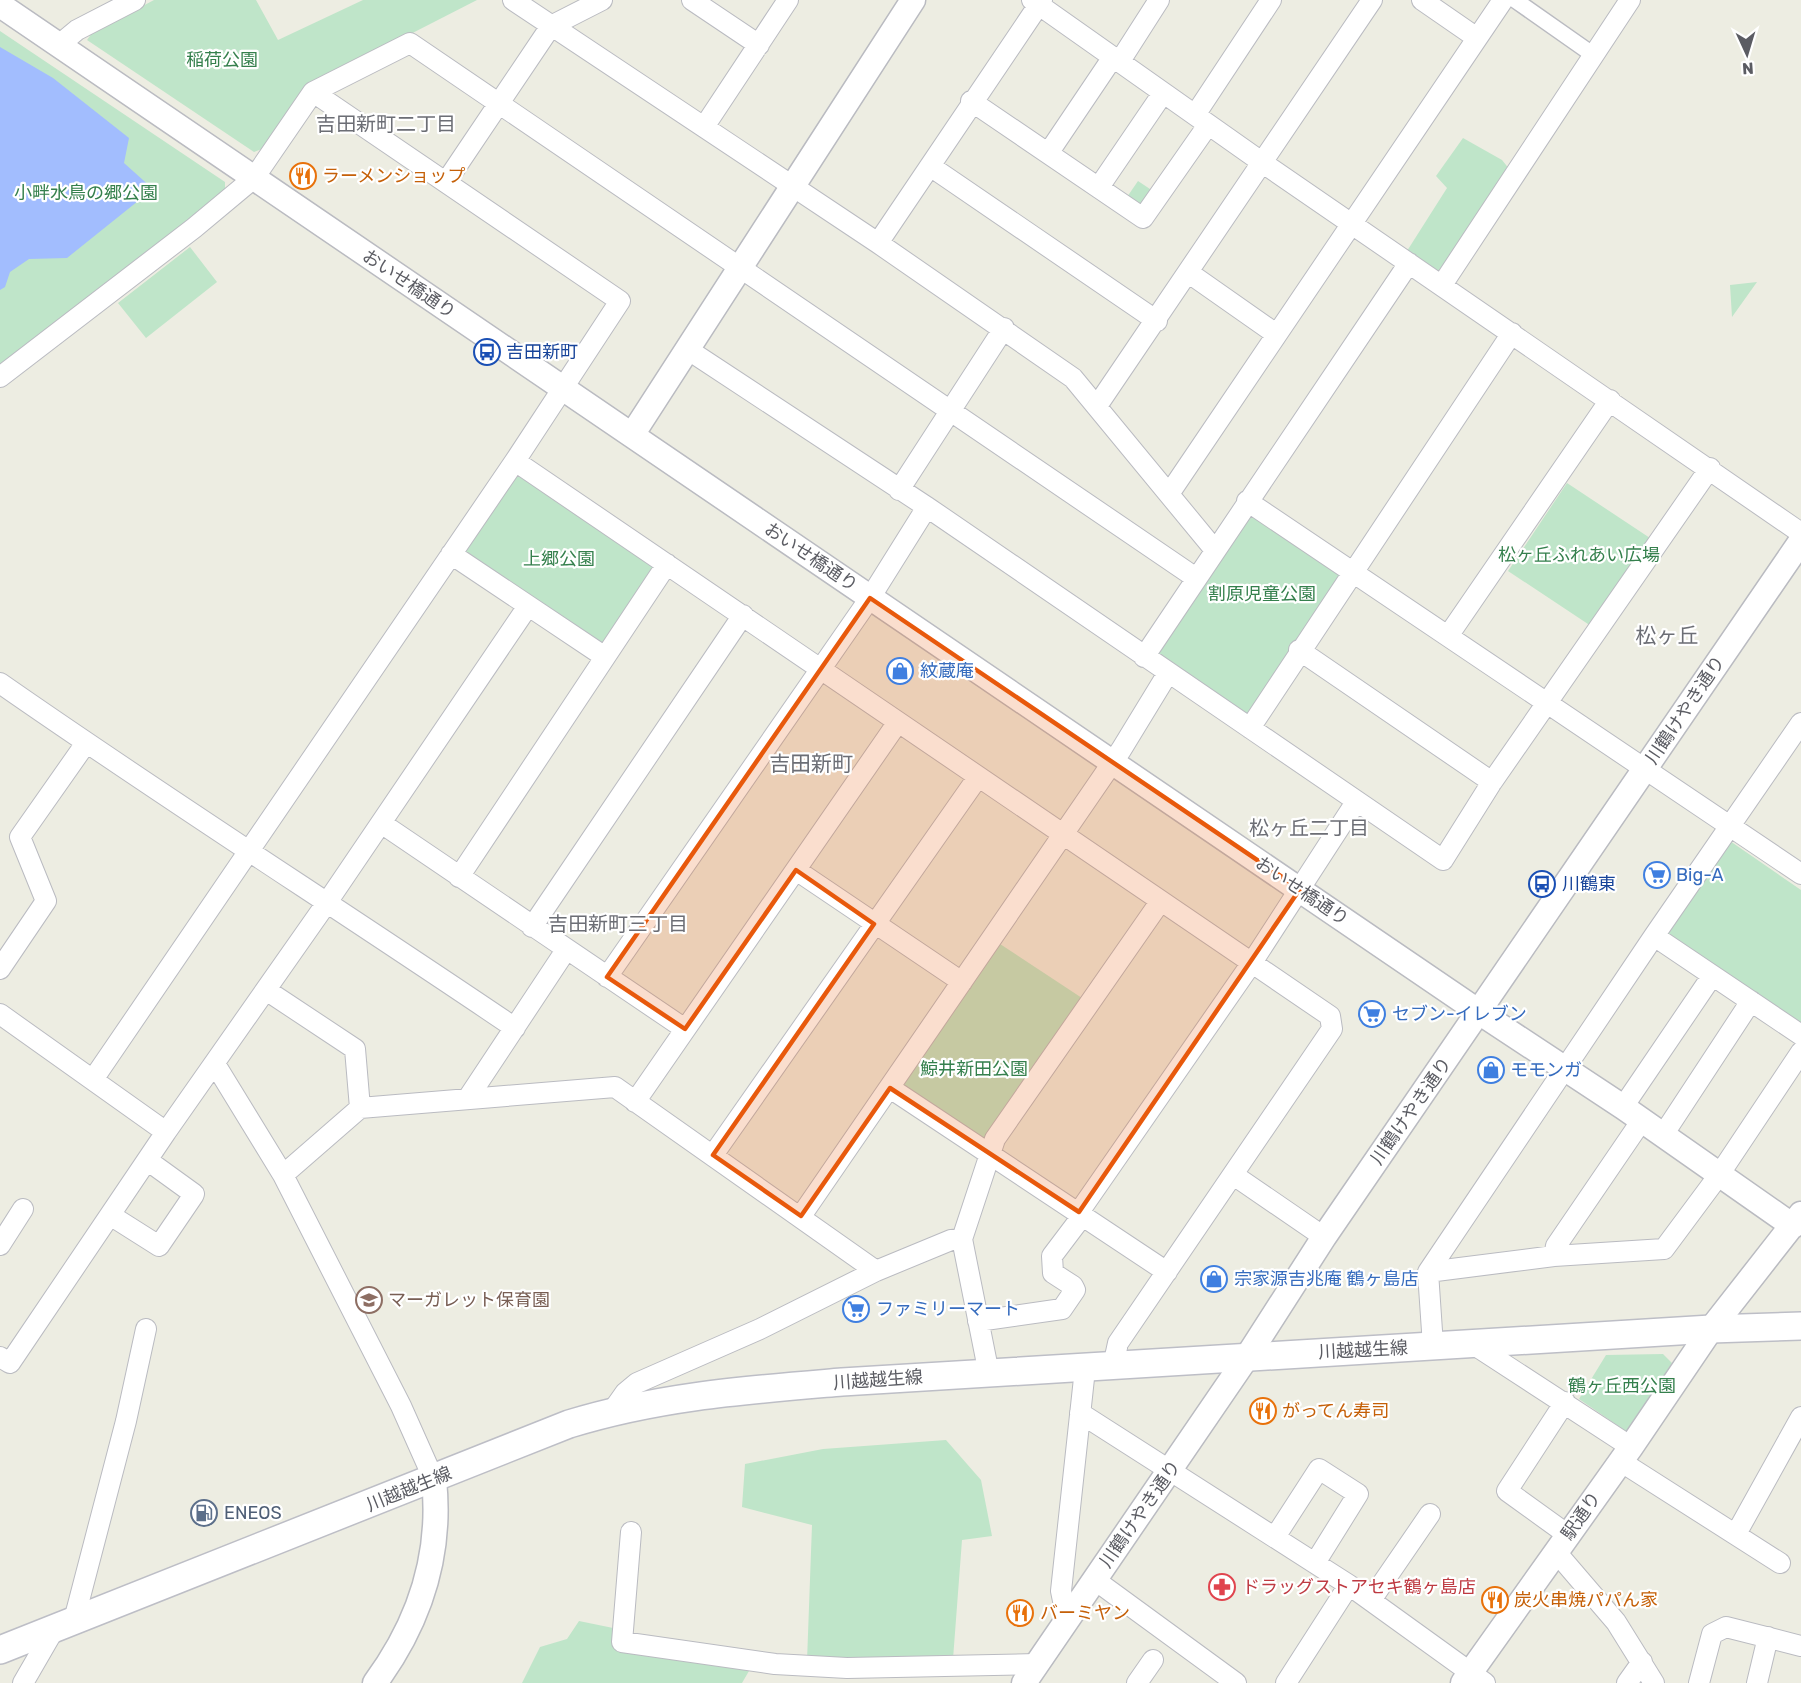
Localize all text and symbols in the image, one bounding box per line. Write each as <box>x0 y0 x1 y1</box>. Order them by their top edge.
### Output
north arrow <box>1717 24 1777 84</box>
park label: 稲荷公園 <box>186 49 258 71</box>
text: N <box>1742 59 1754 78</box>
district label: 吉田新町二丁目 <box>316 112 456 136</box>
restaurant icon: ラーメンショップ <box>288 161 318 191</box>
place label: ラーメンショップ <box>322 165 465 187</box>
park label: 小畔水鳥の郷公園 <box>14 182 158 204</box>
street label: おいせ橋通り <box>358 245 460 323</box>
bus stop icon: 吉田新町 <box>472 337 502 367</box>
place label: 吉田新町 <box>506 341 578 363</box>
street label: おいせ橋通り <box>760 518 862 596</box>
park label: 松ヶ丘ふれあい広場 <box>1498 544 1660 566</box>
park label: 上郷公園 <box>523 548 595 570</box>
park label: 割原児童公園 <box>1208 583 1316 605</box>
district label: 松ヶ丘 <box>1636 623 1699 648</box>
street label: 川鶴けやき通り <box>1641 652 1729 768</box>
shop icon: 紋蔵庵 <box>885 656 915 686</box>
place label: 紋蔵庵 <box>920 660 974 682</box>
district label: 吉田新町 <box>769 751 853 776</box>
district label: 松ヶ丘二丁目 <box>1249 816 1369 840</box>
street label: おいせ橋通り <box>1251 852 1353 930</box>
supermarket icon: Big-A <box>1642 860 1672 890</box>
place label: Big-A <box>1676 864 1723 886</box>
bus stop icon: 川鶴東 <box>1527 869 1557 899</box>
place label: 川鶴東 <box>1562 873 1616 895</box>
district label: 吉田新町三丁目 <box>548 912 688 936</box>
supermarket icon: セブン-イレブン <box>1357 999 1387 1029</box>
place label: セブン-イレブン <box>1392 1003 1527 1025</box>
street label: 川鶴けやき通り <box>1366 1053 1456 1169</box>
shop icon: モモンガ <box>1476 1055 1506 1085</box>
park label: 鯨井新田公園 <box>920 1058 1028 1080</box>
place label: モモンガ <box>1510 1059 1582 1081</box>
shop icon: 宗家源吉兆庵 鶴ヶ島店 <box>1199 1264 1229 1294</box>
place label: 宗家源吉兆庵 鶴ヶ島店 <box>1234 1268 1418 1290</box>
school or university icon: マーガレット保育園 <box>354 1285 384 1315</box>
place label: マーガレット保育園 <box>388 1289 550 1311</box>
supermarket icon: ファミリーマート <box>841 1294 871 1324</box>
place label: ファミリーマート <box>876 1298 1020 1320</box>
street label: 川越越生線 <box>1317 1337 1409 1363</box>
street label: 川越越生線 <box>832 1366 924 1394</box>
park label: 鶴ヶ丘西公園 <box>1568 1375 1676 1397</box>
restaurant icon: がってん寿司 <box>1248 1396 1278 1426</box>
place label: がってん寿司 <box>1282 1400 1389 1422</box>
street label: 川鶴けやき通り <box>1095 1456 1185 1572</box>
street label: 川越越生線 <box>363 1462 455 1516</box>
street label: 駅通り <box>1557 1488 1605 1544</box>
fuel station icon: ENEOS <box>189 1498 219 1528</box>
place label: ENEOS <box>224 1502 282 1524</box>
pharmacy icon: ドラッグストアセキ鶴ヶ島店 <box>1207 1572 1237 1602</box>
place label: ドラッグストアセキ鶴ヶ島店 <box>1242 1576 1476 1598</box>
restaurant icon: 炭火串焼パパん家 <box>1480 1585 1510 1615</box>
place label: 炭火串焼パパん家 <box>1514 1589 1658 1611</box>
restaurant icon: バーミヤン <box>1005 1598 1035 1628</box>
place label: バーミヤン <box>1040 1602 1130 1624</box>

